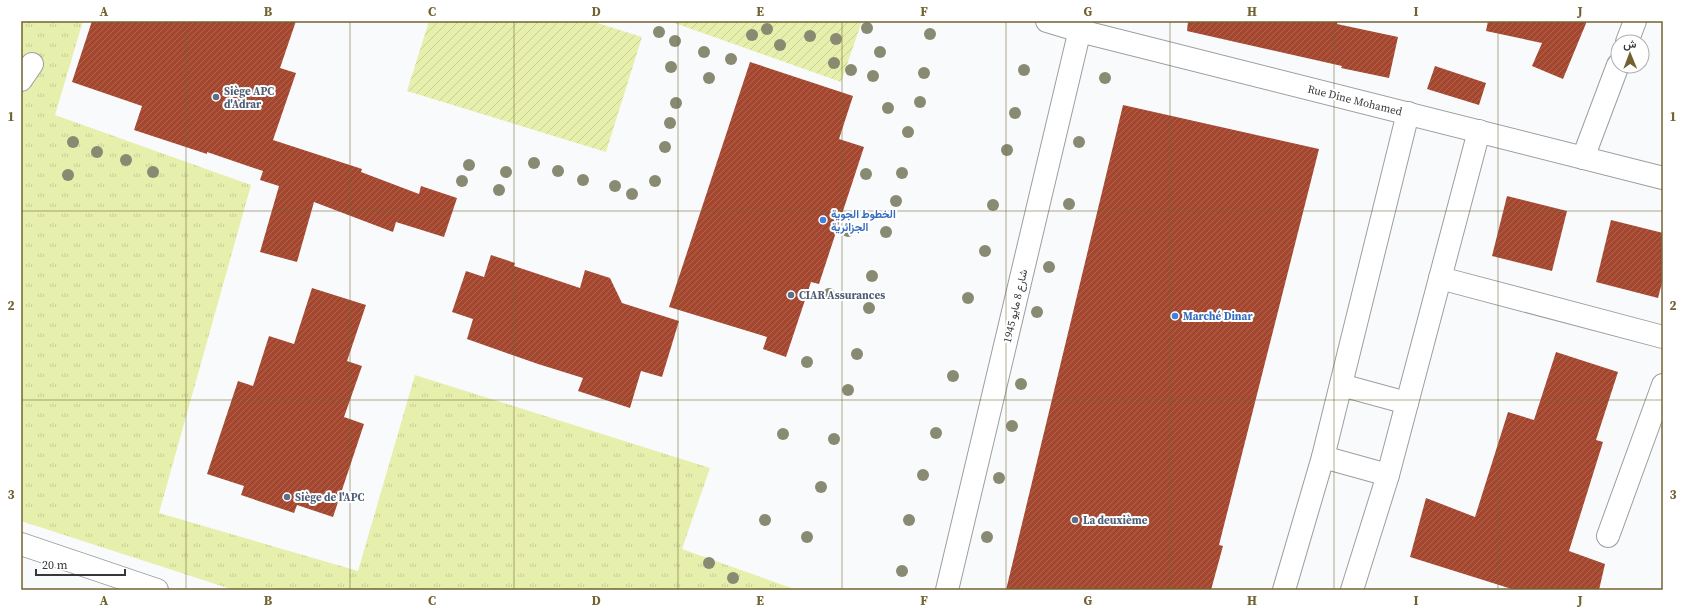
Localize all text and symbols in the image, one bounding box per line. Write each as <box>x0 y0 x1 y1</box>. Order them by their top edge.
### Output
text: A <box>100 3 109 20</box>
text: B <box>264 3 273 20</box>
text: C <box>428 3 436 20</box>
text: D <box>591 3 601 20</box>
text: E <box>756 3 764 20</box>
text: F <box>920 3 928 20</box>
text: G <box>1084 3 1093 20</box>
text: H <box>1247 3 1257 20</box>
text: I <box>1413 3 1419 20</box>
text: J <box>1576 3 1583 20</box>
north arrow <box>1610 34 1650 74</box>
text: ش <box>1623 37 1637 52</box>
street label: Rue Dine Mohamed <box>1306 81 1404 120</box>
place label: Siège APC d'Adrar <box>224 84 274 112</box>
marker: Siège APC d'Adrar <box>211 92 221 102</box>
text: 1 <box>7 108 15 125</box>
text: 1 <box>1669 108 1677 125</box>
place label: الخطوط الجوية الجزائرية <box>831 207 896 235</box>
marker: الخطوط الجوية الجزائرية <box>818 215 828 225</box>
street label: شارع 8 مايو 1945 <box>1000 268 1031 344</box>
place label: CIAR Assurances <box>799 288 885 303</box>
marker: CIAR Assurances <box>786 290 796 300</box>
text: 2 <box>7 297 15 314</box>
text: 2 <box>1669 297 1677 314</box>
place label: Marché Dinar <box>1183 309 1253 324</box>
marker: Marché Dinar <box>1170 311 1180 321</box>
text: 3 <box>7 486 15 503</box>
text: 3 <box>1669 486 1677 503</box>
place label: Siège de l'APC <box>295 490 365 505</box>
marker: Siège de l'APC <box>282 492 292 502</box>
place label: La deuxième <box>1083 513 1148 528</box>
marker: La deuxième <box>1070 515 1080 525</box>
scale bar <box>36 551 125 577</box>
text: 20 m <box>42 557 68 573</box>
text: A <box>100 592 109 609</box>
text: B <box>264 592 273 609</box>
text: C <box>428 592 436 609</box>
text: D <box>591 592 601 609</box>
text: E <box>756 592 764 609</box>
text: F <box>920 592 928 609</box>
text: G <box>1084 592 1093 609</box>
text: H <box>1247 592 1257 609</box>
text: I <box>1413 592 1419 609</box>
text: J <box>1576 592 1583 609</box>

